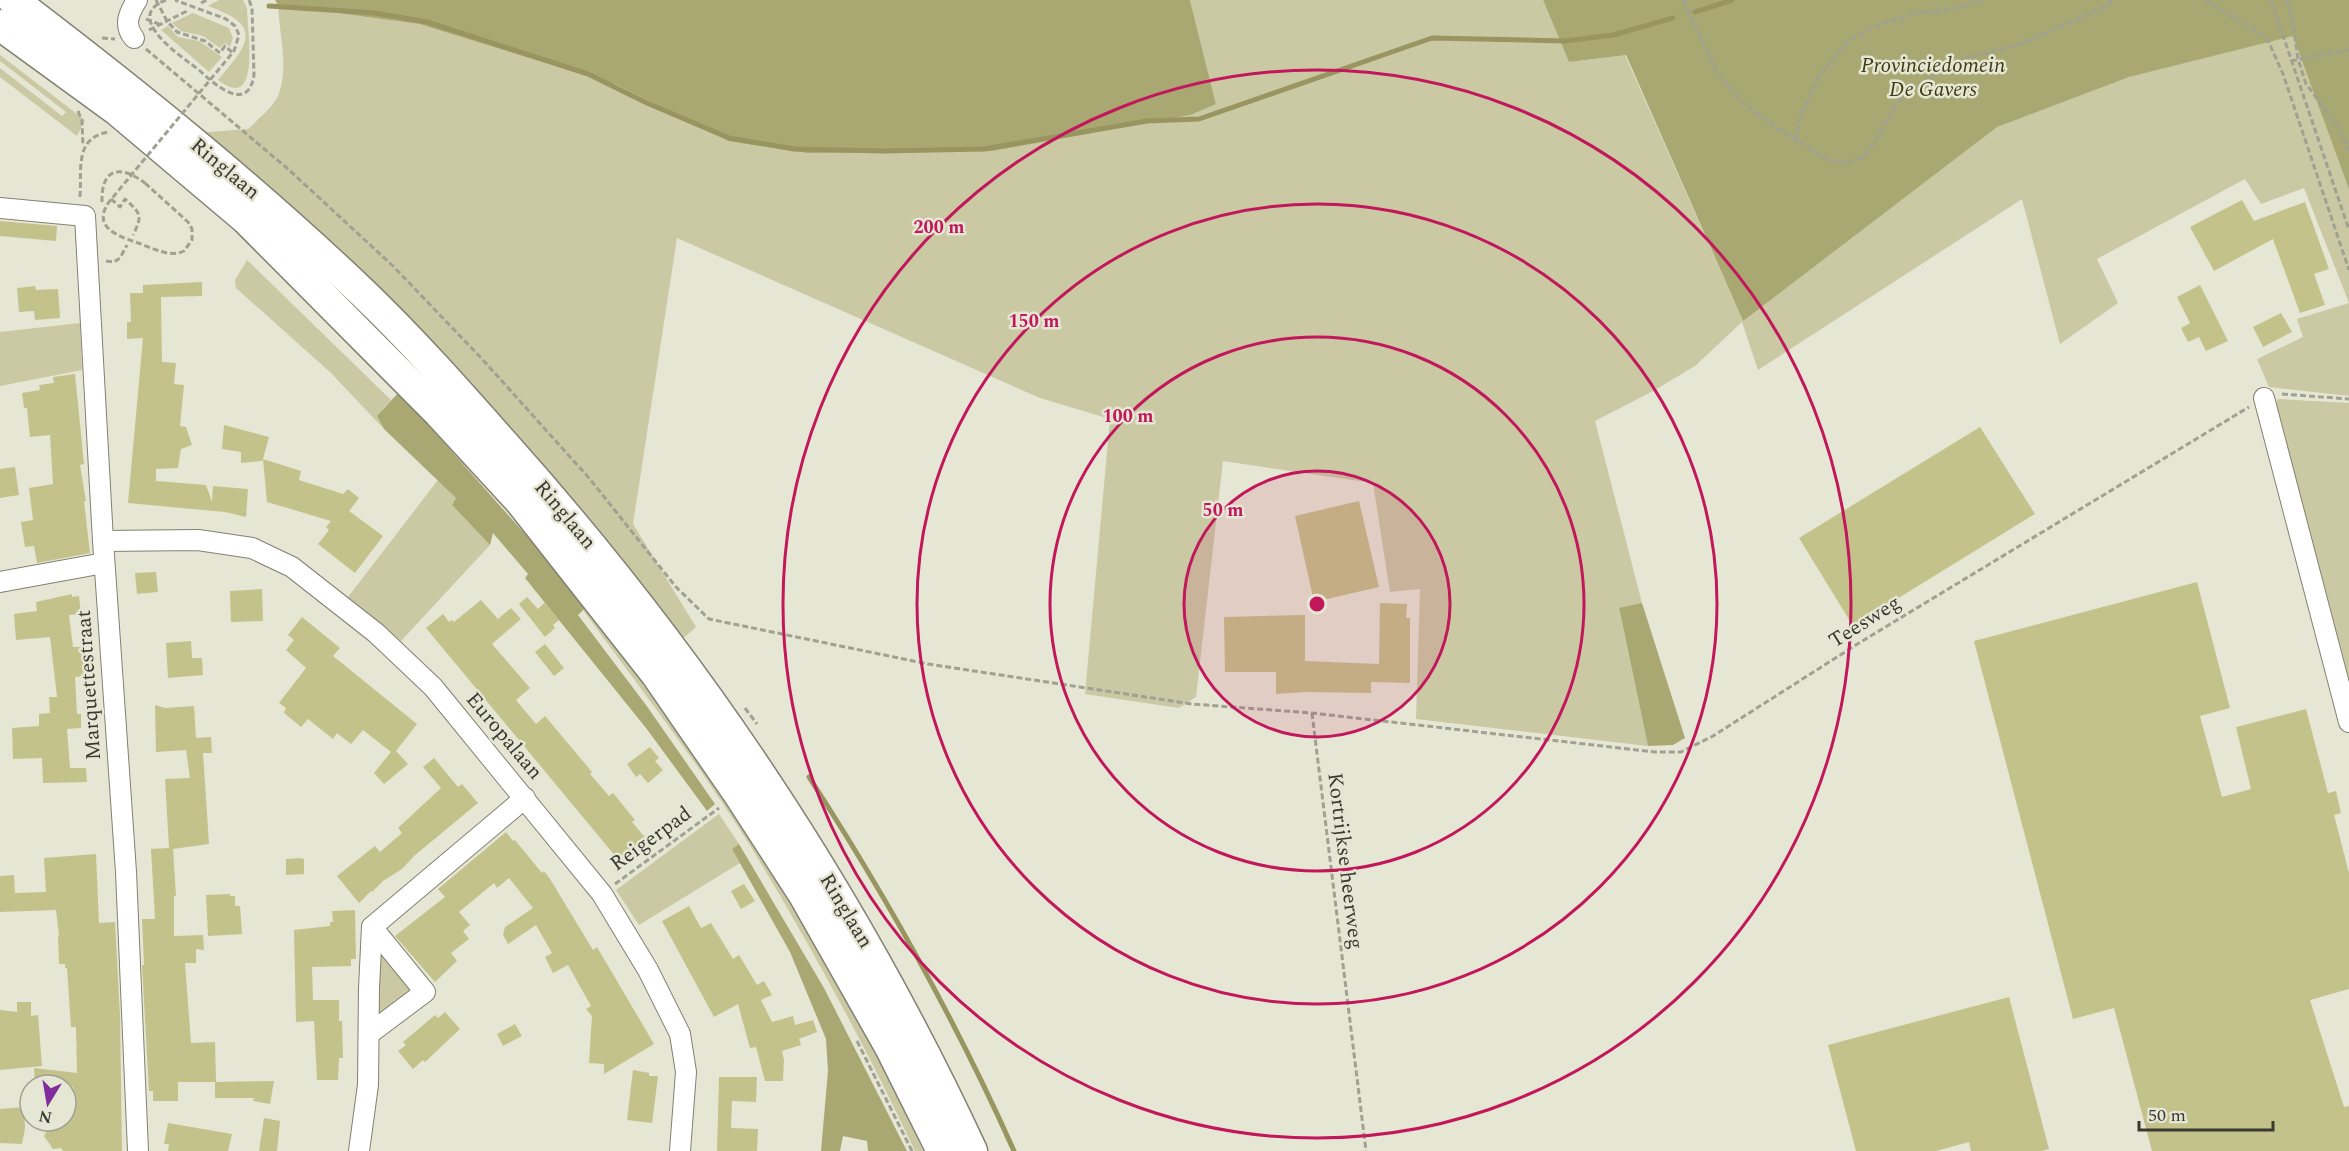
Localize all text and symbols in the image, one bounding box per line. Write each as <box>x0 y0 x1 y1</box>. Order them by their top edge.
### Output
park label: Provinciedomein De Gavers <box>1861 50 2005 106</box>
street label: Ringlaan <box>183 130 267 208</box>
text: 200 m <box>913 214 965 241</box>
text: 150 m <box>1008 308 1060 335</box>
text: 100 m <box>1102 403 1154 430</box>
street label: Ringlaan <box>526 473 604 557</box>
text: 50 m <box>1203 497 1243 524</box>
street label: Teesweg <box>1823 587 1907 657</box>
centre of rings <box>1307 594 1327 614</box>
street label: Marquettestraat <box>68 609 110 761</box>
street label: Europalaan <box>458 685 550 787</box>
street label: Kortrijkse heerweg <box>1318 771 1372 951</box>
street label: Reigerpad <box>603 798 699 880</box>
street label: Ringlaan <box>811 867 881 955</box>
north arrow <box>18 1073 78 1133</box>
scale bar <box>2139 1094 2272 1132</box>
text: 50 m <box>2148 1102 2186 1129</box>
text: N <box>37 1104 54 1130</box>

